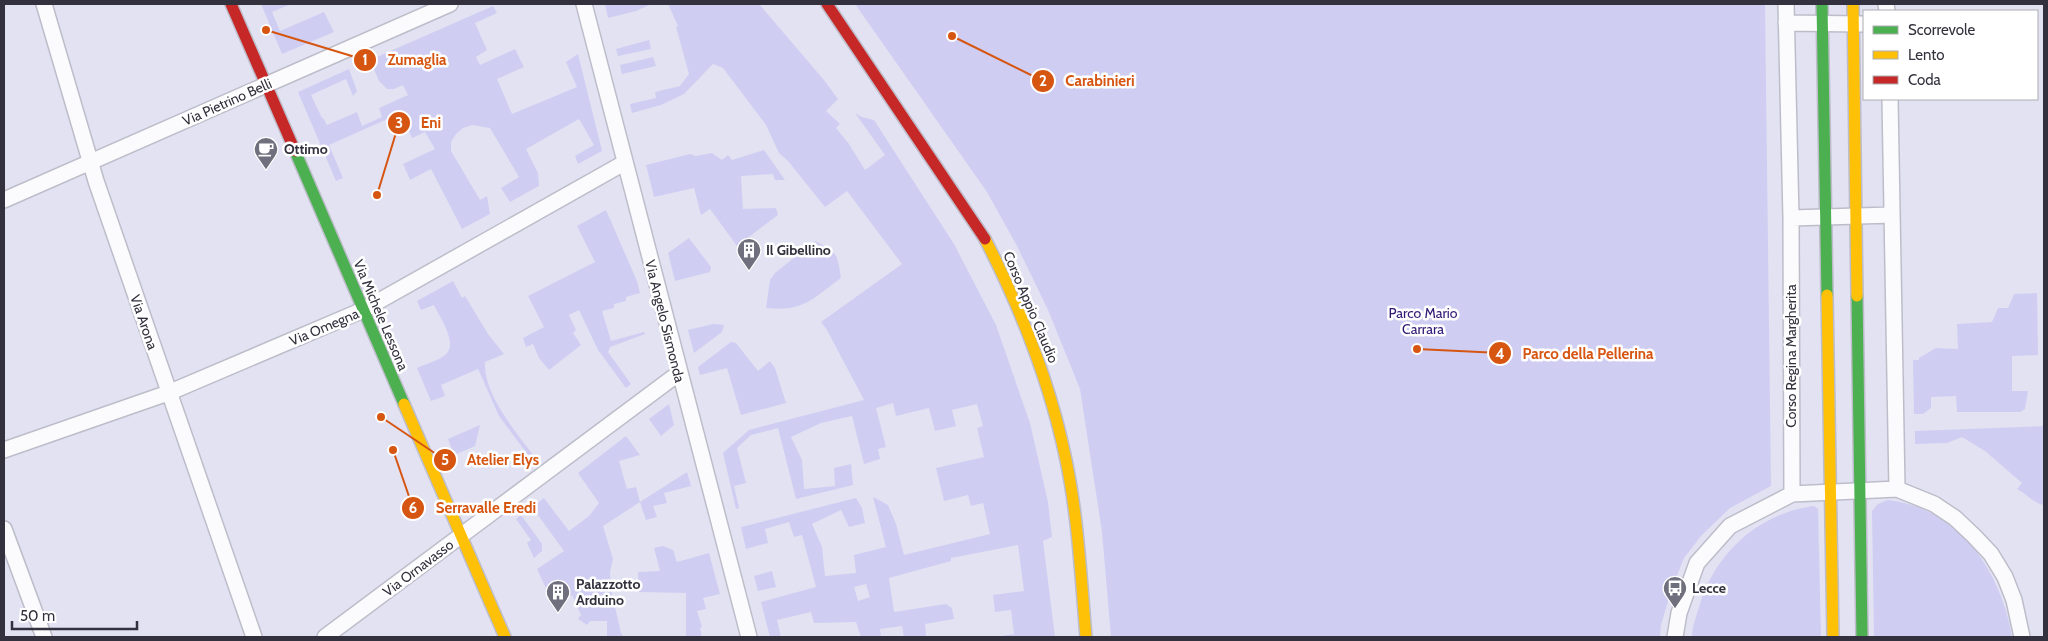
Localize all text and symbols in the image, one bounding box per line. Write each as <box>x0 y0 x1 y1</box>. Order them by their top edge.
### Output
legend <box>1863 10 2038 100</box>
text: Scorrevole <box>1908 21 1976 39</box>
callout: Zumaglia <box>353 45 457 75</box>
text: Lento <box>1908 46 1945 64</box>
text: 1 <box>362 51 368 69</box>
text: Zumaglia <box>387 51 447 69</box>
callout: Carabinieri <box>1031 66 1145 96</box>
text: Coda <box>1908 71 1942 89</box>
text: 2 <box>1039 72 1047 90</box>
text: Carabinieri <box>1065 72 1135 90</box>
street label: Via Pietrino Belli <box>180 74 275 130</box>
callout: Eni <box>386 108 452 138</box>
text: 3 <box>395 114 403 132</box>
text: Eni <box>421 114 441 132</box>
cafe icon: Ottimo <box>253 136 279 170</box>
place label: Ottimo <box>284 140 328 158</box>
building icon: Il Gibellino <box>736 237 762 271</box>
place label: Il Gibellino <box>766 241 831 259</box>
street label: Corso Appio Claudio <box>999 248 1063 366</box>
street label: Via Michele Lessona <box>350 257 413 373</box>
street label: Via Angelo Sismonda <box>641 258 689 384</box>
street label: Corso Regina Margherita <box>1782 284 1800 428</box>
street label: Via Arona <box>126 292 162 352</box>
street label: Via Omegna <box>287 304 362 350</box>
park label: Parco Mario Carrara <box>1389 304 1458 338</box>
callout: Parco della Pellerina <box>1488 338 1664 368</box>
text: 4 <box>1495 345 1505 363</box>
text: Parco della Pellerina <box>1522 345 1654 363</box>
callout: Atelier Elys <box>432 445 549 475</box>
text: 5 <box>441 451 449 469</box>
text: Atelier Elys <box>467 451 539 469</box>
callout: Serravalle Eredi <box>401 493 546 523</box>
text: 6 <box>409 499 417 517</box>
text: Serravalle Eredi <box>436 499 536 517</box>
street label: Via Ornavasso <box>379 535 457 601</box>
place label: Palazzotto Arduino <box>576 575 640 609</box>
bus stop icon: Lecce <box>1662 575 1688 609</box>
building icon: Palazzotto Arduino <box>545 579 571 613</box>
place label: Lecce <box>1692 579 1726 597</box>
scale bar <box>12 598 138 630</box>
text: 50 m <box>20 607 55 625</box>

